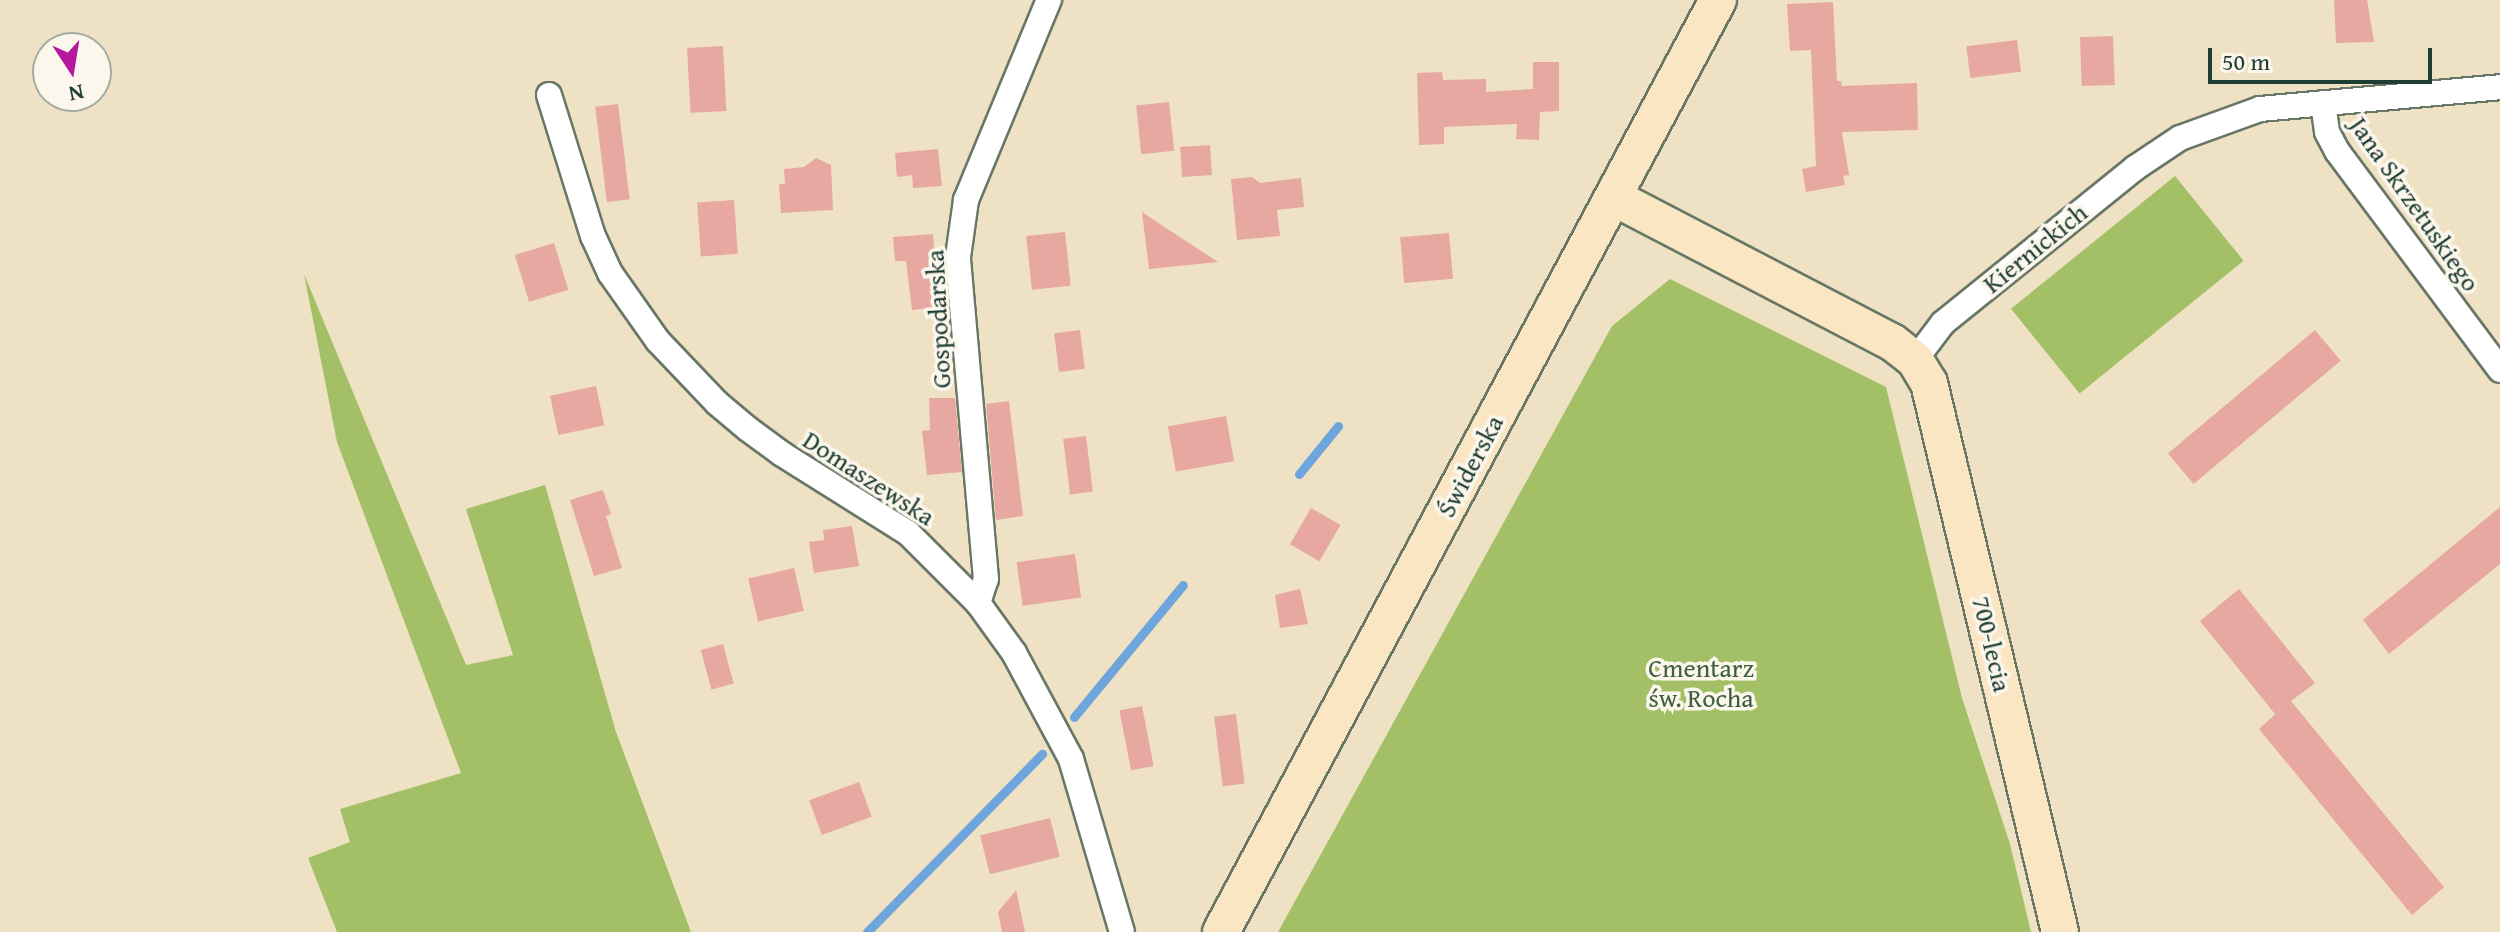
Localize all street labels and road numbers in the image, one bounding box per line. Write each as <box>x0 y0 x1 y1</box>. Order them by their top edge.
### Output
street label: Jana Skrzetuskiego <box>2343 111 2487 297</box>
street label: Kiernickich <box>1977 197 2093 299</box>
street label: Gospodarska <box>919 249 957 389</box>
street label: Świderska <box>1430 410 1510 522</box>
street label: Domaszewska <box>797 424 941 532</box>
street label: 700-lecia <box>1966 593 2018 695</box>

